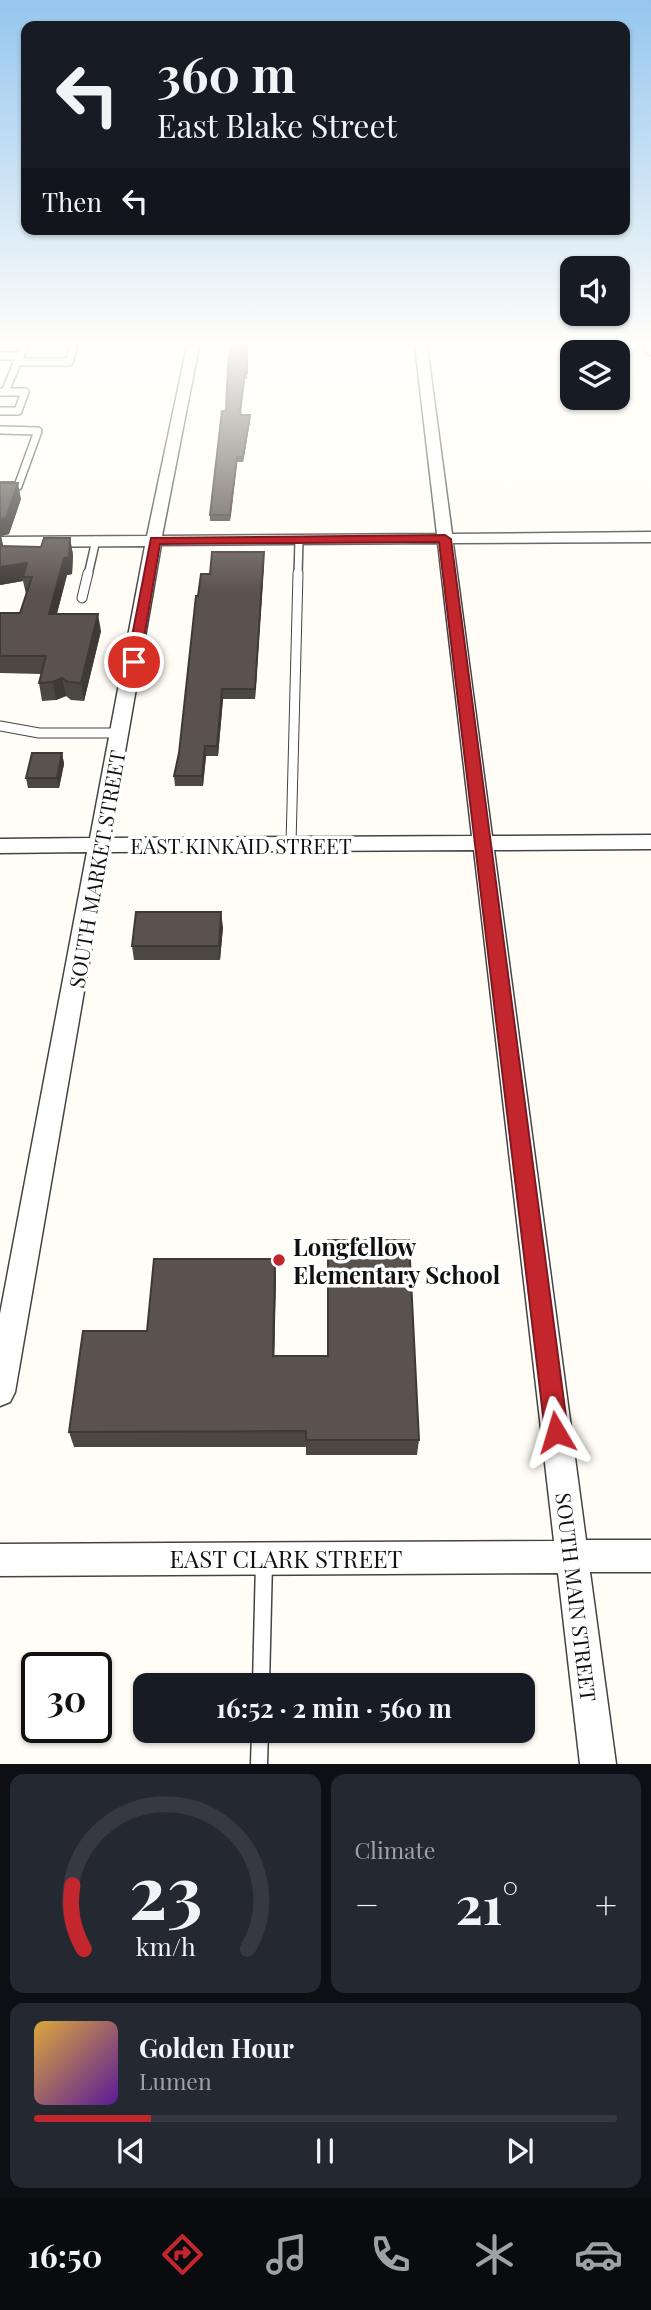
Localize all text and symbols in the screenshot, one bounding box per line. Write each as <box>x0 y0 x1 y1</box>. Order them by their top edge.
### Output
text: 360 m <box>157 40 296 105</box>
icon: left <box>42 49 133 140</box>
text: East Blake Street <box>157 103 397 146</box>
icon: left <box>116 182 154 220</box>
text: Then <box>42 184 102 219</box>
map controls <box>560 256 630 410</box>
button: sound <box>560 256 630 326</box>
button: layers <box>560 340 630 410</box>
pin <box>104 632 164 692</box>
icon: arrive <box>115 643 153 681</box>
street label: SOUTH MARKET STREET <box>61 748 131 990</box>
street label: EAST KINKAID STREET <box>130 831 352 859</box>
place label: Longfellow Elementary School <box>293 1230 501 1290</box>
marker: Longfellow Elementary School <box>271 1252 287 1268</box>
position arrow <box>519 1395 593 1469</box>
street label: SOUTH MAIN STREET <box>550 1491 604 1703</box>
street label: EAST CLARK STREET <box>169 1542 403 1574</box>
speed limit sign: 30 <box>21 1652 112 1743</box>
text: 16:52 · 2 min · 560 m <box>216 1690 452 1725</box>
text: Climate <box>355 1834 435 1865</box>
text: 23 <box>128 1841 202 1938</box>
text: 21° <box>455 1869 518 1938</box>
text: − <box>355 1878 379 1929</box>
text: + <box>595 1878 617 1929</box>
text: km/h <box>135 1929 196 1962</box>
text: Golden Hour <box>139 2030 294 2065</box>
text: Lumen <box>139 2065 212 2096</box>
icon: previous <box>112 2132 150 2170</box>
icon: pause <box>306 2132 344 2170</box>
icon: next <box>501 2132 539 2170</box>
icon: directions <box>158 2230 207 2279</box>
icon: music <box>262 2230 311 2279</box>
icon: phone <box>366 2230 415 2279</box>
icon: climate <box>470 2230 519 2279</box>
icon: car <box>574 2230 623 2279</box>
text: 16:50 <box>28 2233 102 2276</box>

